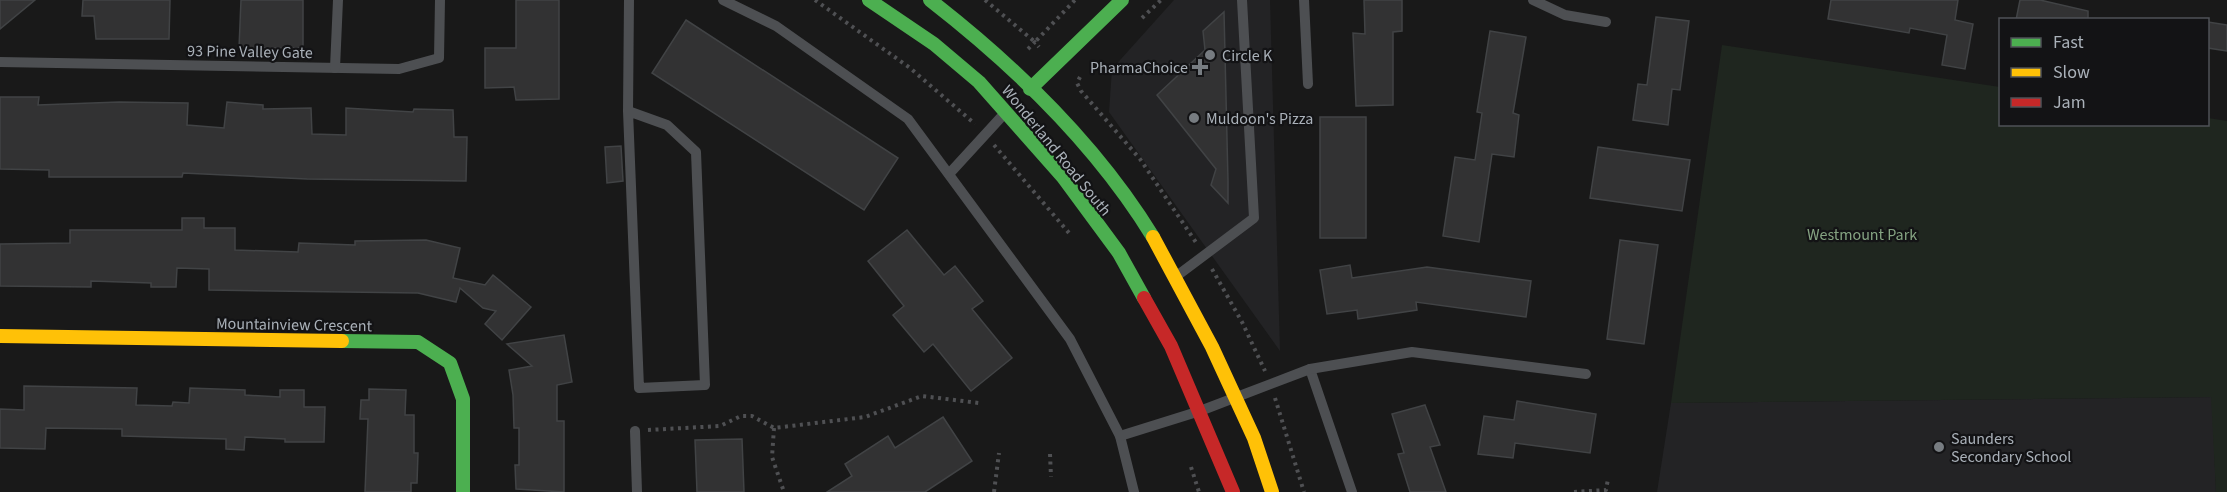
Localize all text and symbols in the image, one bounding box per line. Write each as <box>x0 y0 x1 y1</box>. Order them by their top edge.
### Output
legend <box>1999 18 2209 126</box>
text: Fast <box>2053 30 2084 55</box>
street label: 93 Pine Valley Gate <box>187 40 313 64</box>
place label: Circle K <box>1222 45 1273 67</box>
marker: Circle K <box>1203 48 1217 62</box>
place label: PharmaChoice <box>1090 57 1188 79</box>
marker: PharmaChoice <box>1193 60 1207 74</box>
text: Slow <box>2053 60 2090 85</box>
street label: Wonderland Road South <box>996 80 1116 221</box>
text: Jam <box>2053 90 2086 115</box>
place label: Muldoon's Pizza <box>1206 108 1313 130</box>
marker: Muldoon's Pizza <box>1187 111 1201 125</box>
park label: Westmount Park <box>1807 224 1917 246</box>
street label: Mountainview Crescent <box>216 313 373 337</box>
place label: Saunders Secondary School <box>1951 428 2071 468</box>
marker: Saunders Secondary School <box>1932 440 1946 454</box>

